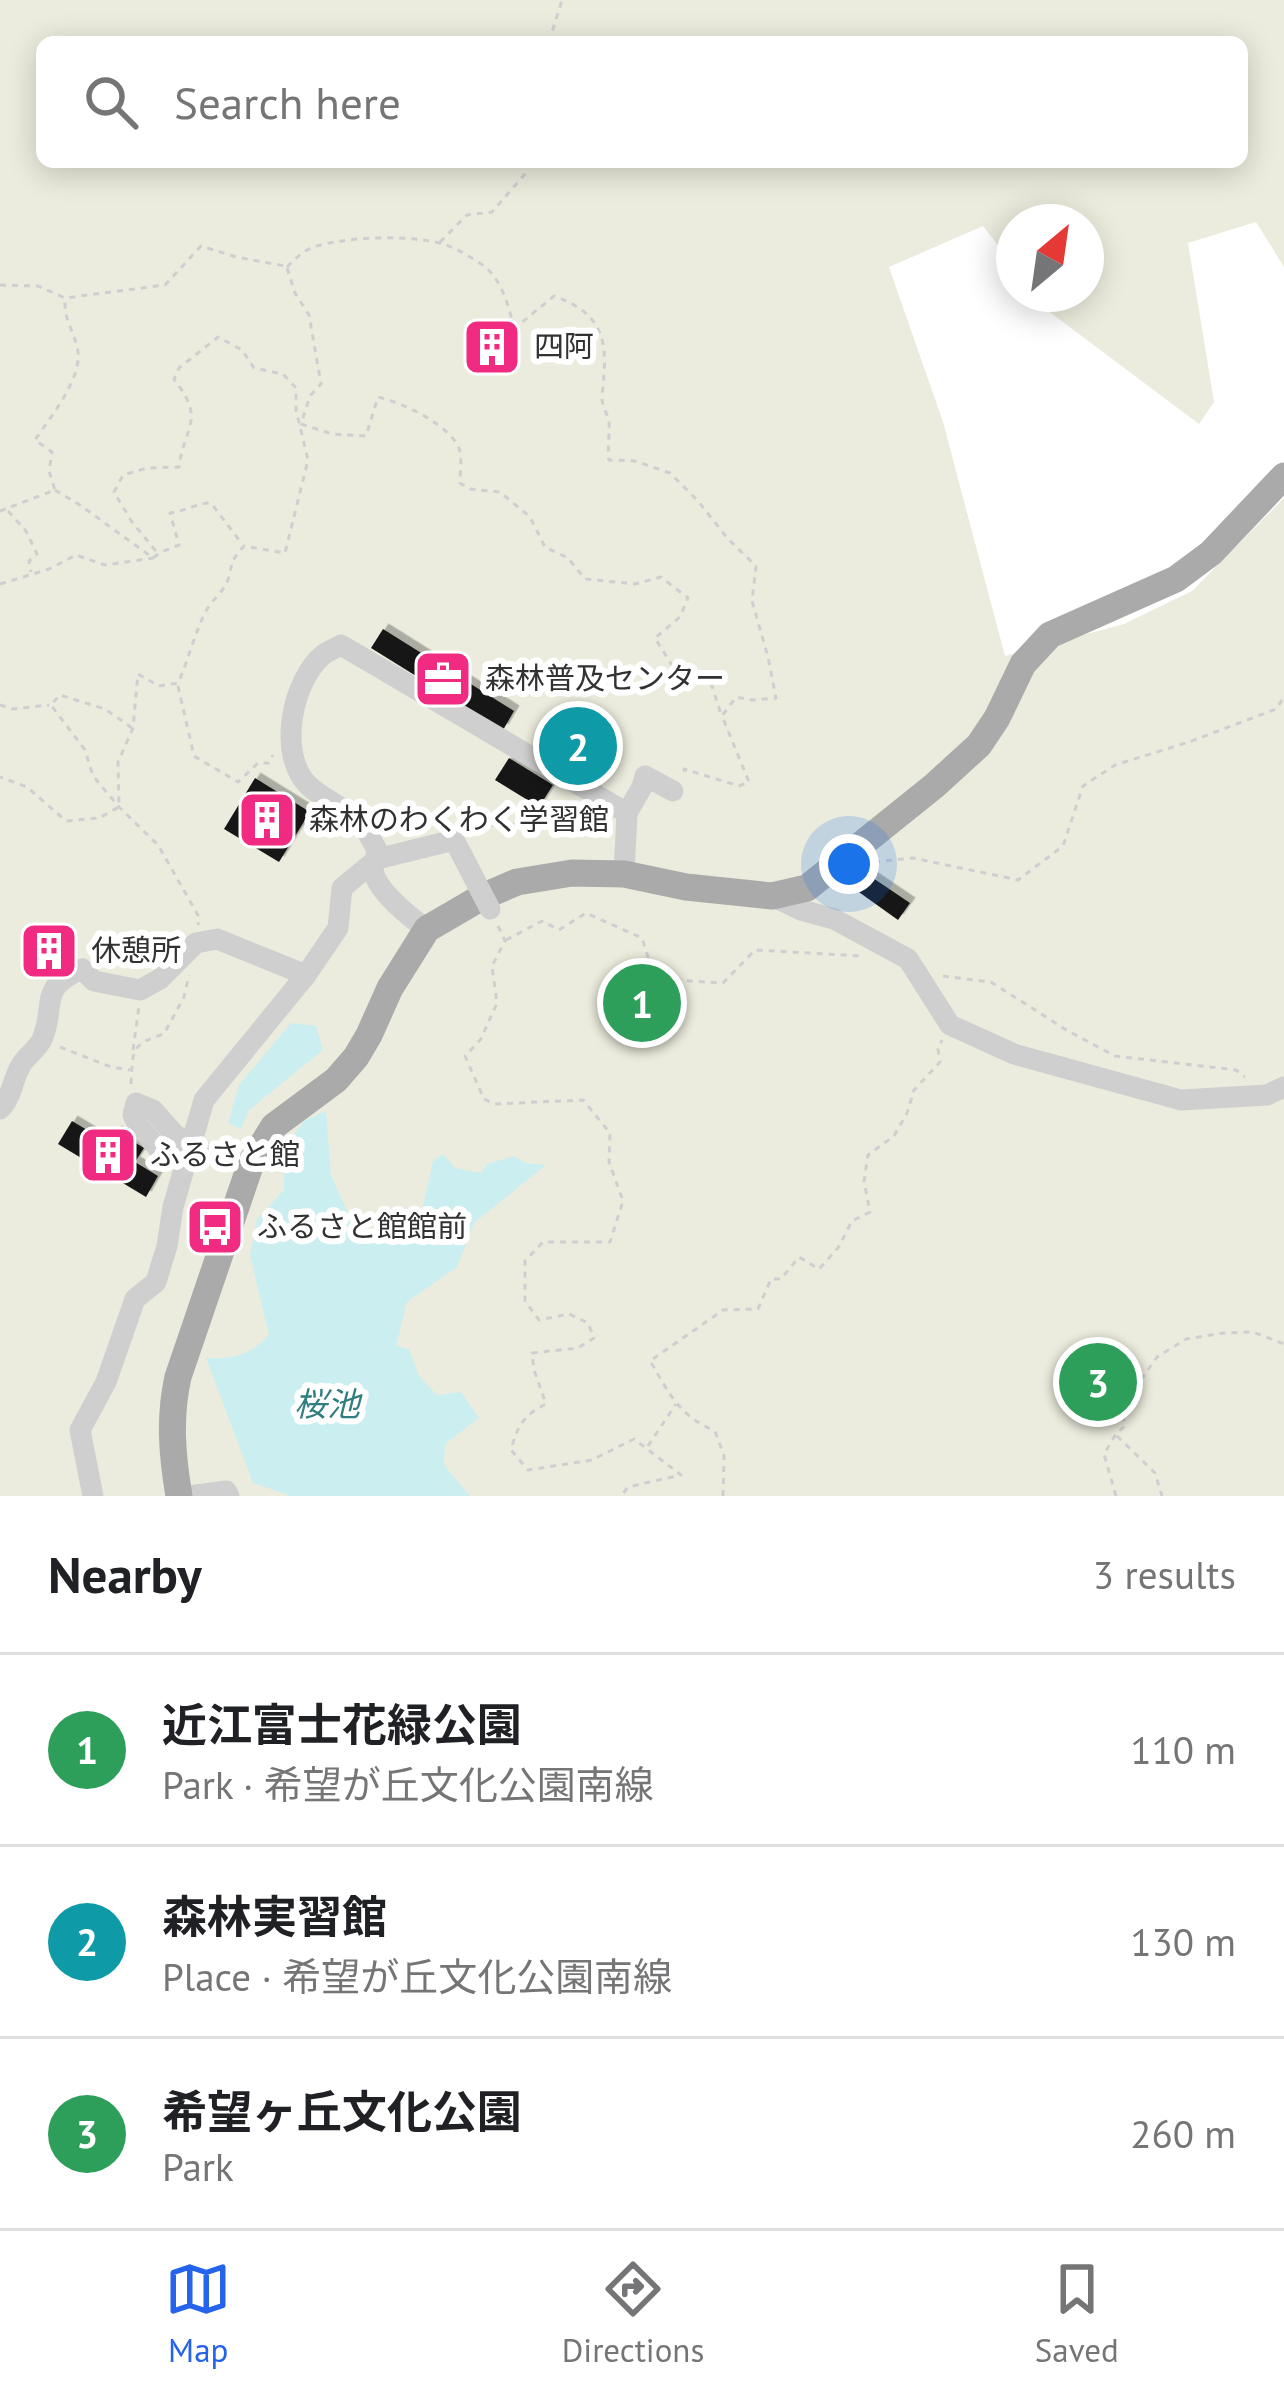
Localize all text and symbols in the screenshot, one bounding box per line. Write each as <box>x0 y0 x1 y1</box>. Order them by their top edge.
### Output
search box <box>36 36 1248 168</box>
icon: search <box>78 69 144 135</box>
text: Search here <box>174 73 401 131</box>
north arrow <box>996 204 1104 312</box>
building icon: 四阿 <box>461 316 523 378</box>
place label: 四阿 <box>534 326 594 365</box>
office icon: 森林普及センター <box>412 648 474 710</box>
place label: 森林普及センター <box>485 658 725 697</box>
pin: 2 <box>539 701 617 791</box>
building icon: 森林のわくわく学習館 <box>236 789 298 851</box>
place label: 森林のわくわく学習館 <box>309 799 609 838</box>
your location <box>819 834 879 894</box>
building icon: 休憩所 <box>18 920 80 982</box>
place label: 休憩所 <box>91 930 181 969</box>
pin: 1 <box>603 958 681 1048</box>
building icon: ふるさと館 <box>77 1124 139 1186</box>
place label: ふるさと館 <box>150 1134 300 1173</box>
bus stop icon: ふるさと館館前 <box>184 1196 246 1258</box>
place label: ふるさと館館前 <box>257 1206 467 1245</box>
pin: 3 <box>1059 1337 1137 1427</box>
water label: 桜池 <box>294 1382 363 1425</box>
text: Nearby <box>48 1541 202 1607</box>
text: 3 results <box>1093 1549 1236 1600</box>
text: 近江富士花緑公園 <box>162 1695 522 1753</box>
text: 1 <box>76 1724 98 1775</box>
text: 110 m <box>1130 1724 1236 1775</box>
text: Park · 希望が丘文化公園南線 <box>162 1759 654 1810</box>
text: 森林実習館 <box>162 1887 387 1945</box>
text: 2 <box>76 1916 98 1967</box>
text: 130 m <box>1130 1916 1236 1967</box>
text: Place · 希望が丘文化公園南線 <box>162 1951 672 2002</box>
text: 希望ヶ丘文化公園 <box>162 2082 522 2140</box>
text: 3 <box>76 2108 98 2159</box>
text: 260 m <box>1130 2108 1236 2159</box>
text: Park <box>162 2141 234 2192</box>
tab: Map <box>165 2256 231 2371</box>
tab: Directions <box>562 2256 704 2371</box>
tab: Saved <box>1035 2256 1119 2371</box>

